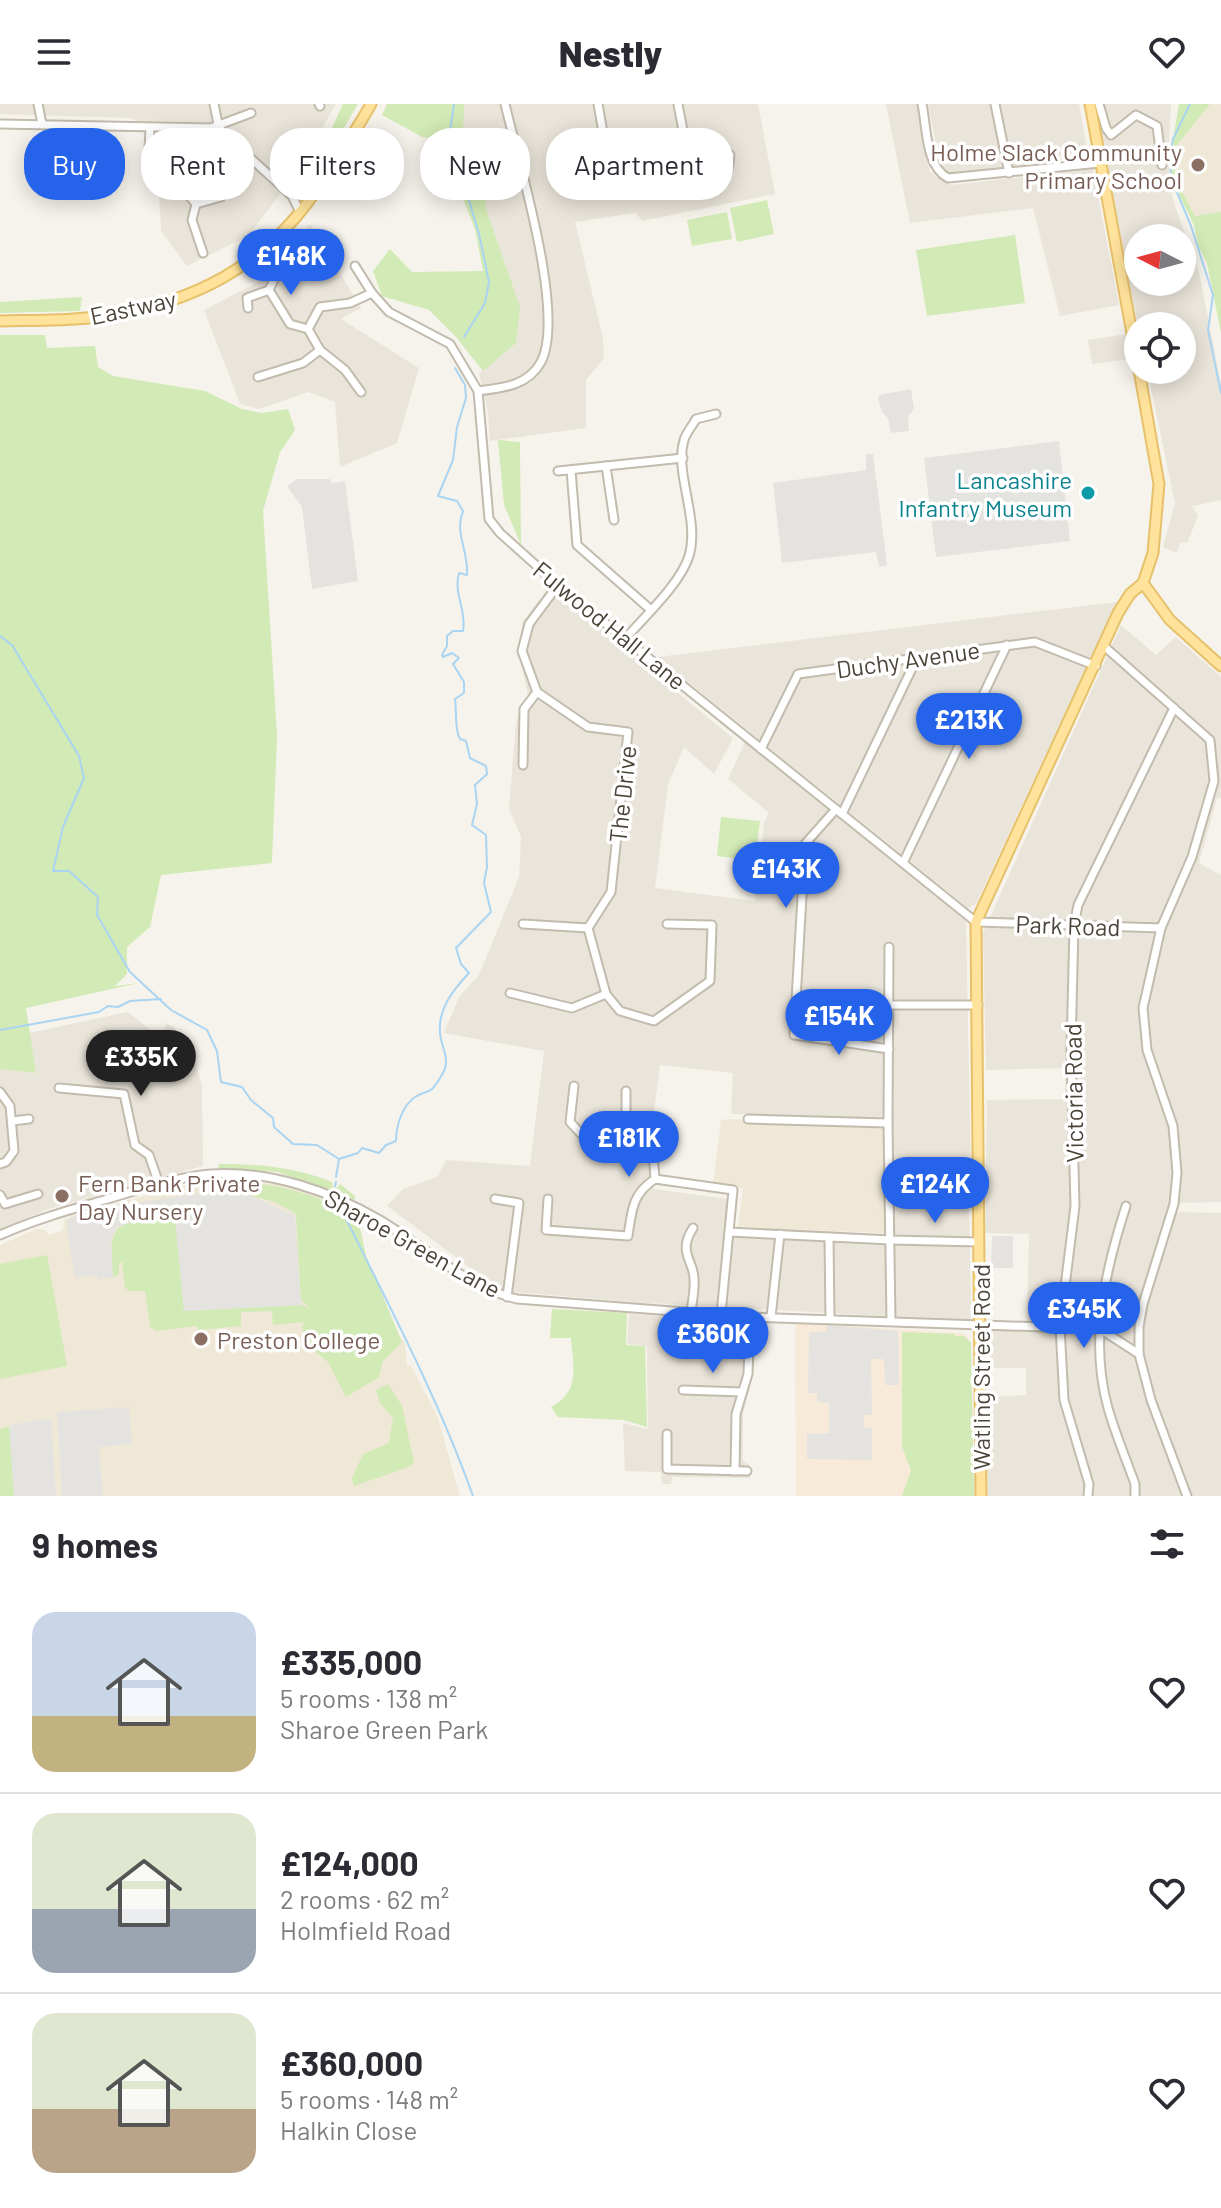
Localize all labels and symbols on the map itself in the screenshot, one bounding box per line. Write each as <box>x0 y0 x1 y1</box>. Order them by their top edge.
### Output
place label: Holme Slack Community Primary School <box>930 137 1182 194</box>
marker: Holme Slack Community Primary School <box>1189 156 1207 174</box>
north arrow <box>1124 224 1196 296</box>
pin: £148K <box>235 229 347 297</box>
street label: Eastway <box>87 284 179 330</box>
place label: Lancashire Infantry Museum <box>898 465 1072 522</box>
marker: Lancashire Infantry Museum <box>1079 484 1097 502</box>
street label: Fulwood Hall Lane <box>528 555 692 695</box>
street label: Duchy Avenue <box>834 635 982 683</box>
pin: £213K <box>913 693 1025 761</box>
street label: The Drive <box>602 744 642 844</box>
pin: £143K <box>730 842 842 910</box>
street label: Park Road <box>1015 909 1121 941</box>
pin: £154K <box>783 989 895 1057</box>
street label: Victoria Road <box>1057 1023 1089 1163</box>
pin: £335K <box>85 1030 197 1098</box>
pin: £181K <box>573 1111 685 1179</box>
pin: £124K <box>879 1157 991 1225</box>
place label: Fern Bank Private Day Nursery <box>78 1168 260 1225</box>
street label: Sharoe Green Lane <box>320 1183 506 1303</box>
marker: Fern Bank Private Day Nursery <box>53 1187 71 1205</box>
street label: Watling Street Road <box>966 1264 995 1470</box>
pin: £345K <box>1028 1282 1140 1350</box>
pin: £360K <box>657 1307 769 1375</box>
place label: Preston College <box>217 1325 380 1354</box>
marker: Preston College <box>192 1330 210 1348</box>

